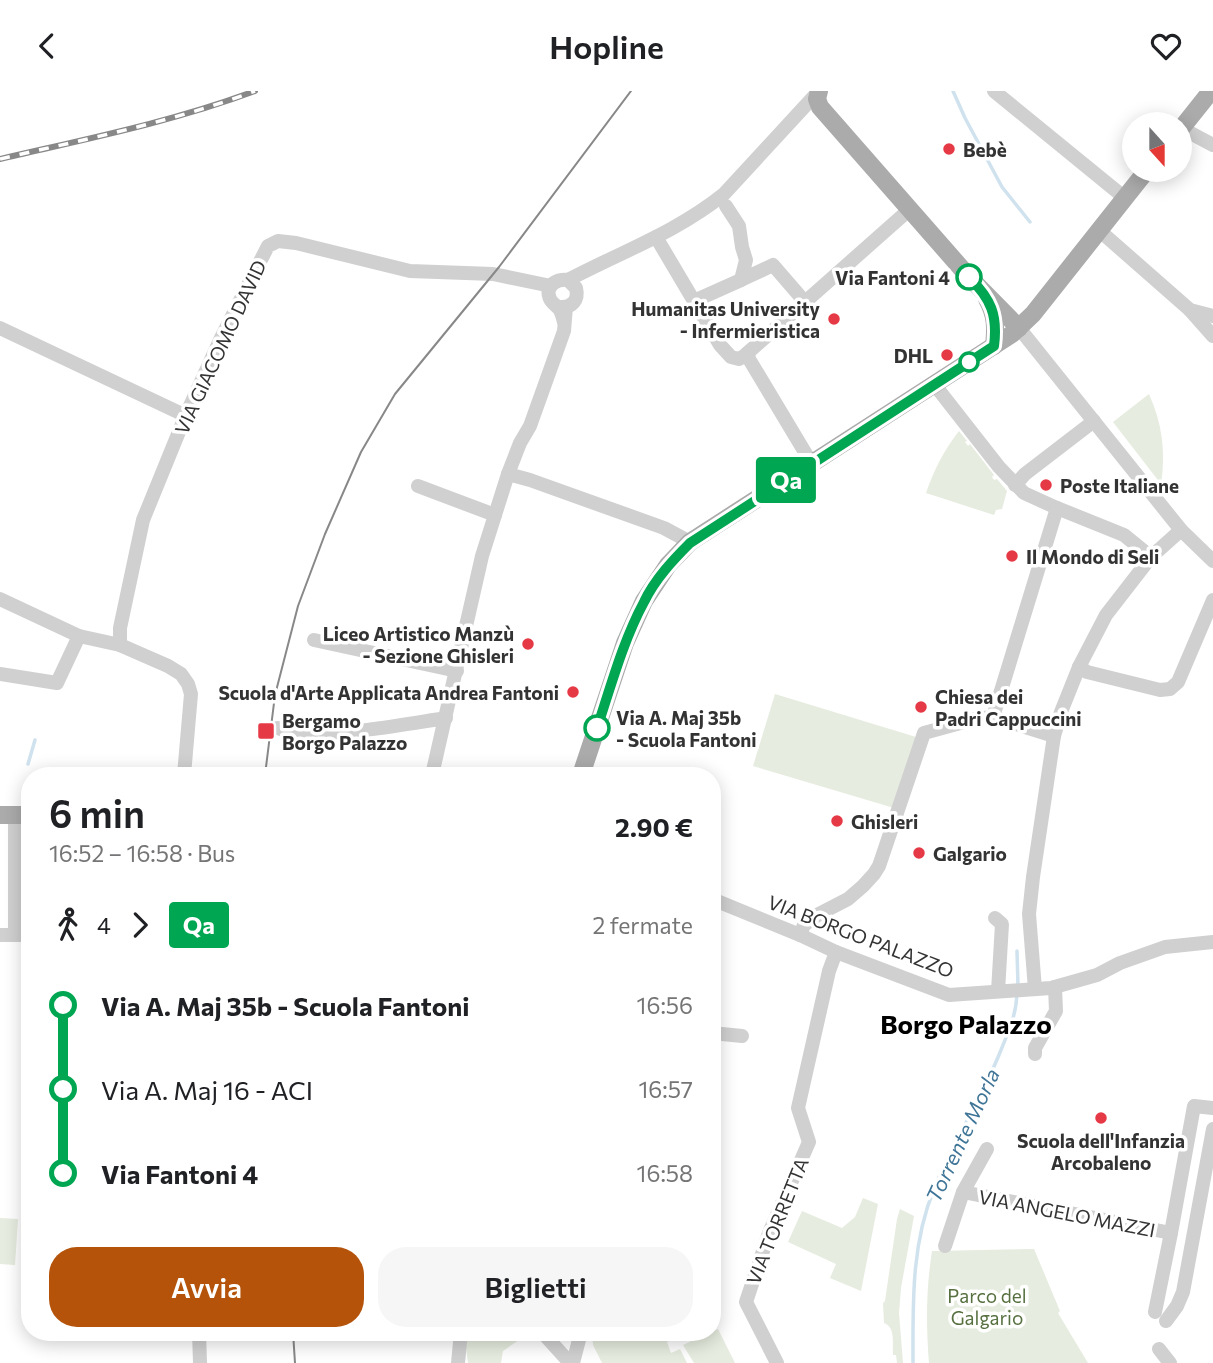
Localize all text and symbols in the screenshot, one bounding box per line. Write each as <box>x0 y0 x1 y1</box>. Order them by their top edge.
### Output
text: Hopline <box>549 26 664 66</box>
icon: back <box>28 27 66 65</box>
icon: heart <box>1147 27 1185 65</box>
north arrow <box>1122 112 1192 182</box>
map controls <box>1122 112 1192 182</box>
place label: Bebè <box>963 138 1007 161</box>
marker: Bebè <box>941 141 957 157</box>
street label: VIA GIACOMO DAVID <box>170 256 270 438</box>
marker: Via Fantoni 4 <box>956 264 982 290</box>
place label: Via Fantoni 4 <box>835 266 950 289</box>
place label: Humanitas University - Infermieristica <box>631 297 821 342</box>
marker: Humanitas University - Infermieristica <box>826 311 842 327</box>
place label: DHL <box>894 344 933 367</box>
marker: DHL <box>939 347 955 363</box>
unlabelled marker <box>959 352 979 372</box>
line badge: Qa <box>754 457 818 503</box>
text: Qa <box>770 465 802 494</box>
place label: Poste Italiane <box>1060 474 1179 497</box>
marker: Poste Italiane <box>1038 477 1054 493</box>
place label: Il Mondo di Seli <box>1026 545 1159 568</box>
marker: Il Mondo di Seli <box>1004 548 1020 564</box>
place label: Liceo Artistico Manzù - Sezione Ghisleri <box>323 622 514 667</box>
marker: Liceo Artistico Manzù - Sezione Ghisleri <box>520 636 536 652</box>
place label: Scuola d'Arte Applicata Andrea Fantoni <box>218 681 559 704</box>
marker: Scuola d'Arte Applicata Andrea Fantoni <box>565 684 581 700</box>
place label: Chiesa dei Padri Cappuccini <box>935 685 1082 730</box>
marker: Chiesa dei Padri Cappuccini <box>913 699 929 715</box>
place label: Via A. Maj 35b - Scuola Fantoni <box>616 706 757 751</box>
place label: Bergamo Borgo Palazzo <box>282 709 407 754</box>
marker: Via A. Maj 35b - Scuola Fantoni <box>584 715 610 741</box>
marker: Bergamo Borgo Palazzo <box>256 721 276 741</box>
text: 6 min <box>49 789 145 836</box>
place label: Ghisleri <box>851 810 918 833</box>
text: 2.90 € <box>615 811 693 842</box>
marker: Ghisleri <box>829 813 845 829</box>
text: 16:52 – 16:58 · Bus <box>49 839 235 867</box>
place label: Galgario <box>933 842 1007 865</box>
marker: Galgario <box>911 845 927 861</box>
street label: VIA BORGO PALAZZO <box>765 890 957 982</box>
icon: walk <box>49 906 87 944</box>
icon: forward <box>121 906 159 944</box>
text: Qa <box>183 910 215 939</box>
text: 4 <box>97 911 111 939</box>
text: 2 fermate <box>593 911 693 939</box>
text: Via A. Maj 35b - Scuola Fantoni <box>101 990 470 1021</box>
text: 16:56 <box>637 991 693 1019</box>
district label: Borgo Palazzo <box>880 1008 1052 1039</box>
water label: Torrente Morla <box>920 1064 1004 1206</box>
text: Via A. Maj 16 - ACI <box>101 1074 313 1105</box>
text: 16:57 <box>638 1075 693 1103</box>
marker: Scuola dell'Infanzia Arcobaleno <box>1093 1110 1109 1126</box>
place label: Scuola dell'Infanzia Arcobaleno <box>1017 1129 1185 1174</box>
street label: VIA TORRETTA <box>741 1154 813 1288</box>
text: Via Fantoni 4 <box>101 1158 258 1189</box>
text: 16:58 <box>637 1159 693 1187</box>
street label: VIA ANGELO MAZZI <box>977 1185 1157 1241</box>
button: Avvia <box>49 1247 364 1327</box>
button: Biglietti <box>378 1247 693 1327</box>
park label: Parco del Galgario <box>947 1284 1027 1329</box>

